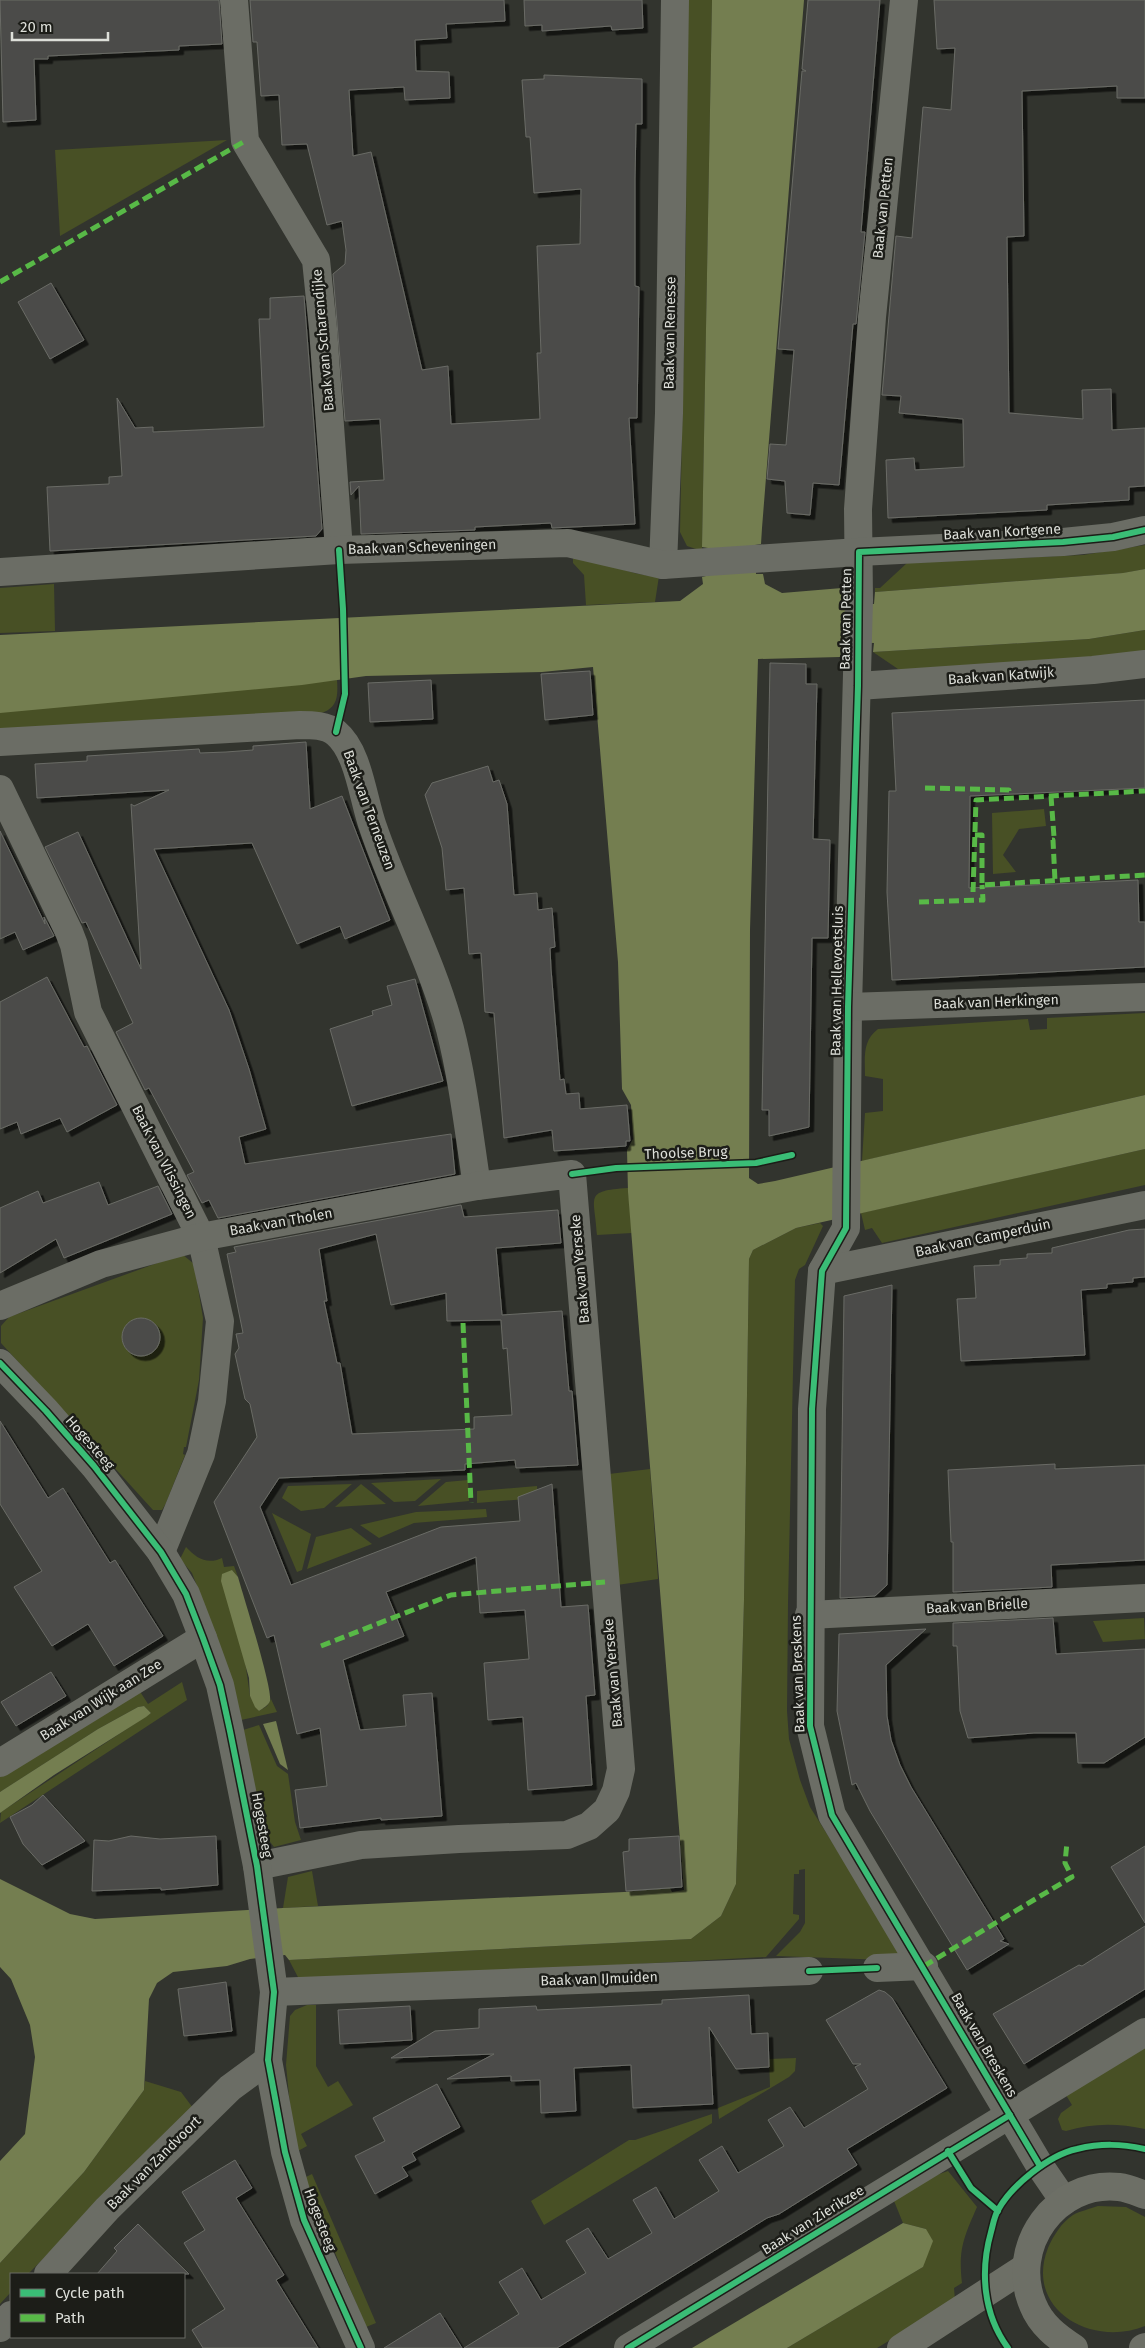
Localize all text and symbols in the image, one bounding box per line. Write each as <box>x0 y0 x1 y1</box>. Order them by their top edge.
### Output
scale bar <box>12 10 109 42</box>
text: 20 m <box>20 18 53 36</box>
street label: Baak van Petten <box>869 156 897 260</box>
street label: Baak van Scharendijke <box>308 268 338 412</box>
street label: Baak van Renesse <box>661 276 679 390</box>
street label: Baak van Kortgene <box>943 520 1061 544</box>
street label: Baak van Scheveningen <box>347 536 497 558</box>
street label: Baak van Petten <box>837 568 855 670</box>
street label: Baak van Katwijk <box>947 664 1056 688</box>
street label: Baak van Terneuzen <box>339 748 399 872</box>
street label: Baak van Hellevoetsluis <box>827 905 847 1056</box>
street label: Baak van Herkingen <box>933 991 1059 1013</box>
street label: Baak van Vlissingen <box>128 1103 200 1221</box>
street label: Thoolse Brug <box>644 1143 729 1163</box>
street label: Baak van Tholen <box>228 1205 334 1239</box>
street label: Baak van Yerseke <box>567 1214 593 1324</box>
street label: Baak van Camperduin <box>914 1215 1052 1261</box>
street label: Hogesteeg <box>62 1412 119 1474</box>
street label: Baak van Brielle <box>926 1595 1028 1617</box>
street label: Baak van Breskens <box>787 1614 809 1733</box>
street label: Baak van Yerseke <box>600 1618 626 1728</box>
street label: Baak van Wijk aan Zee <box>37 1656 165 1744</box>
street label: Hogesteeg <box>248 1791 276 1860</box>
street label: Baak van IJmuiden <box>540 1968 658 1990</box>
street label: Baak van Breskens <box>947 1990 1021 2101</box>
street label: Baak van Zandvoort <box>104 2112 205 2213</box>
street label: Baak van Zierikzee <box>759 2182 867 2258</box>
street label: Hogesteeg <box>300 2186 340 2255</box>
legend <box>10 2273 185 2338</box>
text: Cycle path <box>55 2284 125 2302</box>
text: Path <box>55 2309 85 2327</box>

